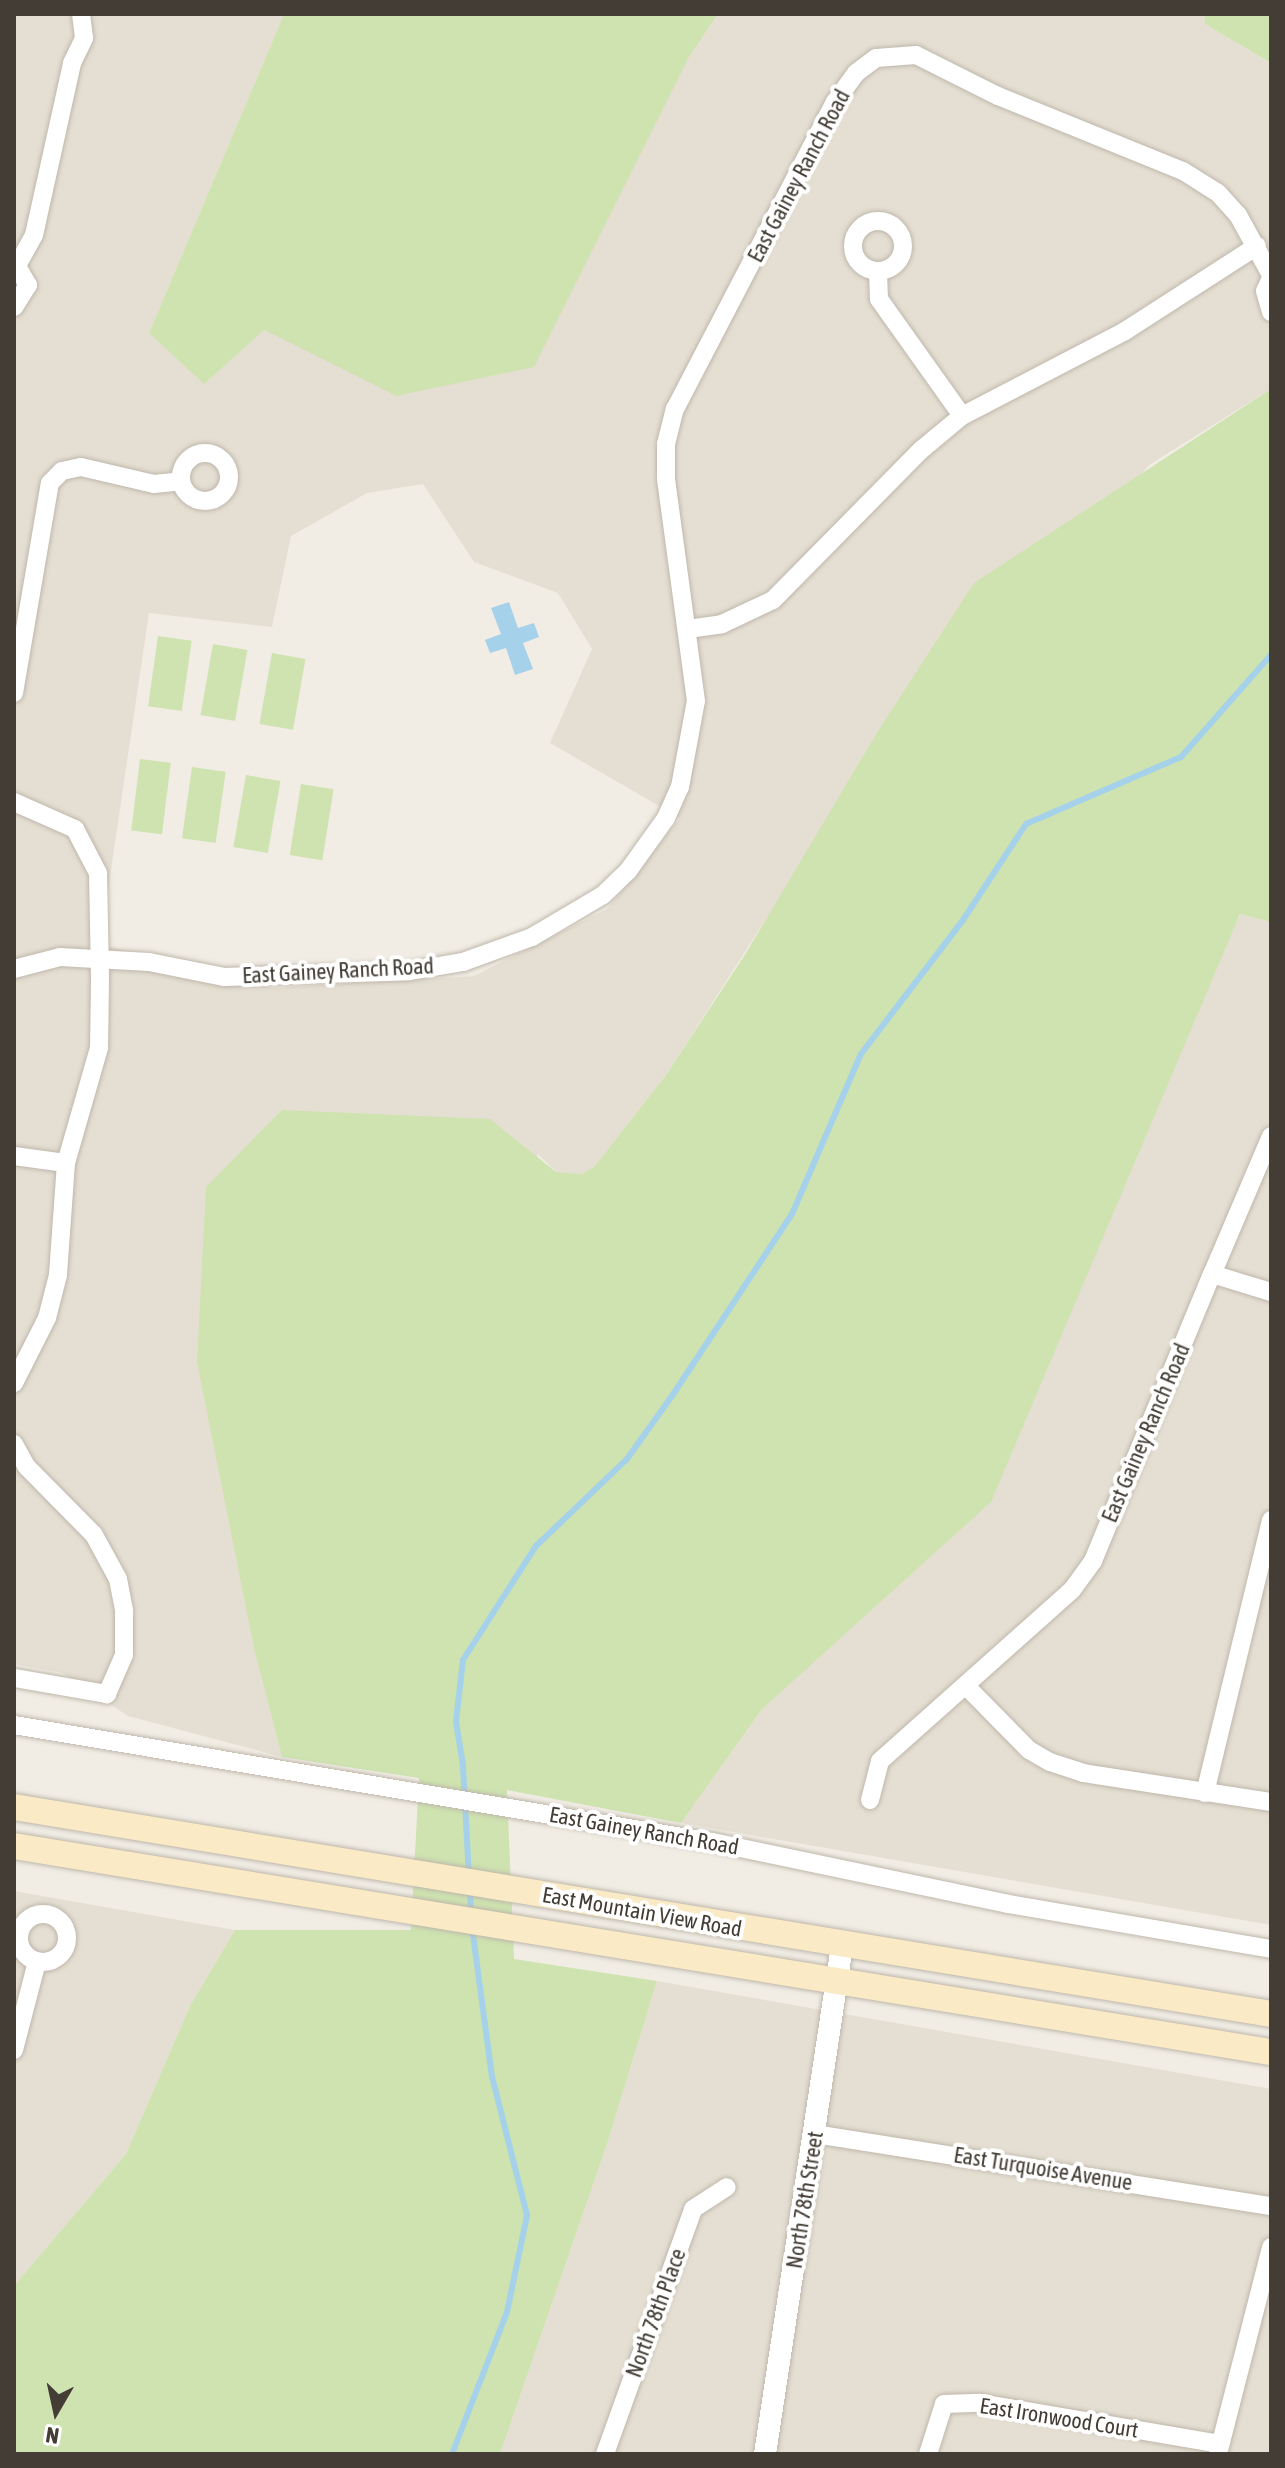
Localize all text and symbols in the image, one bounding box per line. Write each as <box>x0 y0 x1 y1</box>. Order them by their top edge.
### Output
street label: East Gainey Ranch Road <box>742 85 856 267</box>
street label: East Gainey Ranch Road <box>241 953 435 989</box>
street label: East Gainey Ranch Road <box>1096 1340 1196 1526</box>
street label: East Gainey Ranch Road <box>547 1801 741 1861</box>
street label: East Mountain View Road <box>540 1881 744 1943</box>
street label: North 78th Street <box>781 2129 829 2271</box>
street label: East Turquoise Avenue <box>952 2142 1134 2196</box>
street label: North 78th Place <box>620 2245 692 2381</box>
north arrow <box>16 2372 96 2452</box>
street label: East Ironwood Court <box>978 2392 1140 2444</box>
text: N <box>44 2422 61 2450</box>

